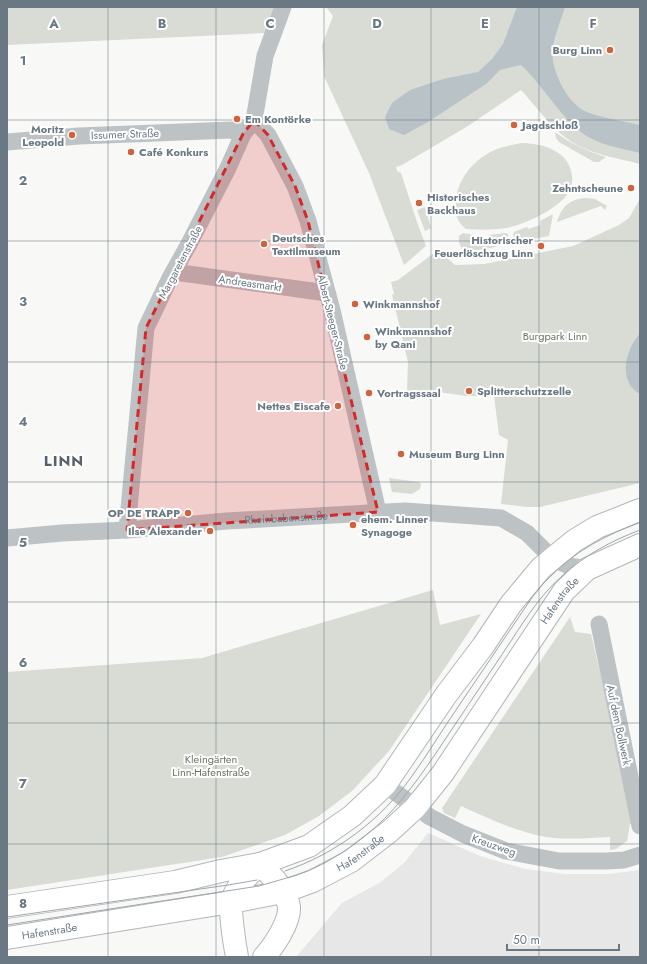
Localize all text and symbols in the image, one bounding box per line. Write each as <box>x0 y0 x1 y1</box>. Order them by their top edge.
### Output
text: A <box>48 14 59 33</box>
text: B <box>158 14 167 33</box>
text: C <box>265 14 275 33</box>
text: D <box>372 14 382 33</box>
text: E <box>481 14 489 33</box>
text: F <box>589 14 597 33</box>
place label: Burg Linn <box>553 42 602 58</box>
marker: Burg Linn <box>605 45 615 55</box>
text: 1 <box>20 51 26 70</box>
place label: Em Kontörke <box>245 111 311 127</box>
marker: Em Kontörke <box>232 114 242 124</box>
place label: Jagdschloß <box>520 117 578 133</box>
marker: Jagdschloß <box>509 120 519 130</box>
place label: Moritz Leopold <box>22 121 64 150</box>
street label: Issumer Straße <box>91 125 160 143</box>
marker: Moritz Leopold <box>67 130 77 140</box>
place label: Café Konkurs <box>139 144 208 160</box>
marker: Café Konkurs <box>126 147 136 157</box>
text: 2 <box>19 171 27 190</box>
place label: Zehntscheune <box>552 180 623 196</box>
marker: Zehntscheune <box>626 183 636 193</box>
place label: Historisches Backhaus <box>427 189 489 218</box>
marker: Historisches Backhaus <box>414 198 424 208</box>
street label: Margaretenstraße <box>154 222 206 301</box>
place label: Deutsches Textilmuseum <box>272 230 341 259</box>
place label: Historischer Feuerlöschzug Linn <box>434 232 533 261</box>
marker: Deutsches Textilmuseum <box>259 239 269 249</box>
marker: Historischer Feuerlöschzug Linn <box>536 241 546 251</box>
street label: Andreasmarkt <box>217 271 283 295</box>
street label: Albert-Steeger-Straße <box>313 272 353 372</box>
text: 3 <box>19 292 27 311</box>
place label: Winkmannshof <box>363 296 441 312</box>
marker: Winkmannshof <box>350 299 360 309</box>
place label: Winkmannshof by Qani <box>375 323 453 352</box>
park label: Burgpark Linn <box>523 328 587 344</box>
marker: Winkmannshof by Qani <box>362 332 372 342</box>
place label: Splitterschutzzelle <box>477 383 571 399</box>
place label: Vortragssaal <box>376 385 441 401</box>
marker: Splitterschutzzelle <box>464 386 474 396</box>
marker: Vortragssaal <box>364 388 374 398</box>
place label: Nettes Eiscafe <box>257 398 330 414</box>
marker: Nettes Eiscafe <box>333 401 343 411</box>
text: 4 <box>18 412 28 431</box>
place label: Museum Burg Linn <box>409 446 505 462</box>
marker: Museum Burg Linn <box>396 449 406 459</box>
district label: LINN <box>44 450 84 472</box>
place label: OP DE TRAPP <box>108 505 180 521</box>
street label: Rheinbabenstraße <box>244 507 329 528</box>
marker: OP DE TRAPP <box>183 508 193 518</box>
place label: ehem. Linner Synagoge <box>361 511 429 540</box>
marker: ehem. Linner Synagoge <box>348 520 358 530</box>
place label: Ilse Alexander <box>128 523 202 539</box>
marker: Ilse Alexander <box>205 526 215 536</box>
text: 5 <box>19 533 27 552</box>
street label: Hafenstraße <box>536 573 583 627</box>
text: 6 <box>19 653 28 672</box>
street label: Auf dem Bollwerk <box>603 683 635 767</box>
park label: Kleingärten Linn-Hafenstraße <box>172 751 250 780</box>
text: 7 <box>19 774 27 793</box>
street label: Hafenstraße <box>333 830 388 875</box>
street label: Kreuzweg <box>470 830 518 860</box>
text: 8 <box>19 894 27 913</box>
street label: Hafenstraße <box>21 919 79 944</box>
scale bar <box>507 926 619 952</box>
text: 50 m <box>513 931 540 949</box>

